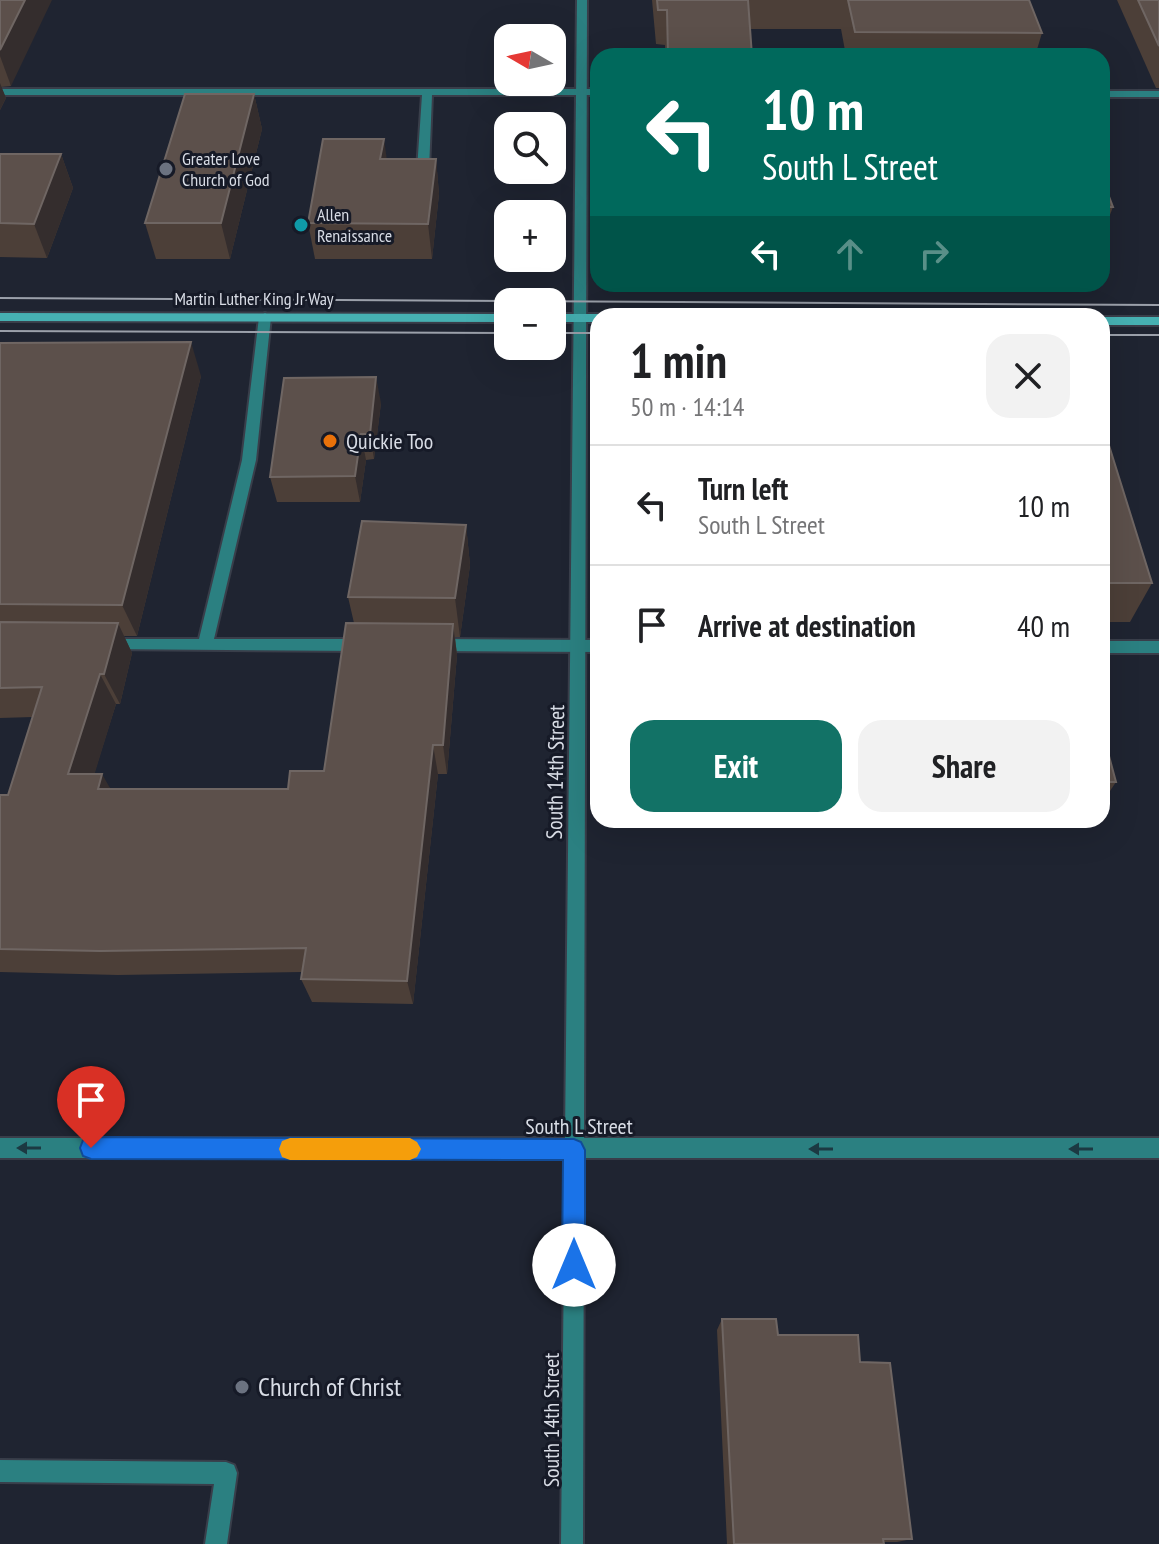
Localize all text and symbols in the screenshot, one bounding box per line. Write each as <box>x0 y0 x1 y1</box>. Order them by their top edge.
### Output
north arrow <box>494 24 566 96</box>
map controls <box>494 24 566 360</box>
text: 10 m <box>762 73 864 145</box>
icon: left <box>630 80 734 184</box>
button: search <box>494 112 566 184</box>
text: South L Street <box>762 143 938 190</box>
place label: Greater Love Church of God <box>182 147 270 191</box>
marker: Greater Love Church of God <box>157 160 175 178</box>
button: + <box>494 200 566 272</box>
place label: Allen Renaissance <box>317 203 392 247</box>
marker: Allen Renaissance <box>292 216 310 234</box>
icon: left <box>744 232 788 276</box>
icon: ahead <box>828 232 872 276</box>
icon: right <box>912 232 956 276</box>
street label: Martin Luther King Jr Way <box>174 287 334 310</box>
button: − <box>494 288 566 360</box>
text: 1 min <box>630 329 727 391</box>
button: close <box>986 334 1070 418</box>
text: 50 m · 14:14 <box>630 390 745 423</box>
place label: Quickie Too <box>346 427 433 455</box>
marker: Quickie Too <box>321 432 339 450</box>
text: Turn left <box>698 469 788 508</box>
icon: left <box>630 483 674 527</box>
text: 10 m <box>1017 486 1070 525</box>
text: South L Street <box>698 508 825 541</box>
icon: arrive <box>630 603 674 647</box>
text: Arrive at destination <box>698 606 916 645</box>
text: 40 m <box>1017 606 1070 645</box>
street label: South 14th Street <box>540 704 570 840</box>
button: Exit <box>630 720 842 812</box>
button: Share <box>858 720 1070 812</box>
pin <box>57 1066 125 1148</box>
icon: arrive <box>69 1078 113 1122</box>
street label: South L Street <box>525 1112 633 1140</box>
one-way arrow <box>16 1142 41 1154</box>
one-way arrow <box>808 1143 833 1155</box>
one-way arrow <box>1068 1143 1093 1155</box>
position arrow <box>532 1223 616 1307</box>
street label: South 14th Street <box>537 1353 565 1487</box>
place label: Church of Christ <box>258 1370 401 1403</box>
marker: Church of Christ <box>233 1378 251 1396</box>

